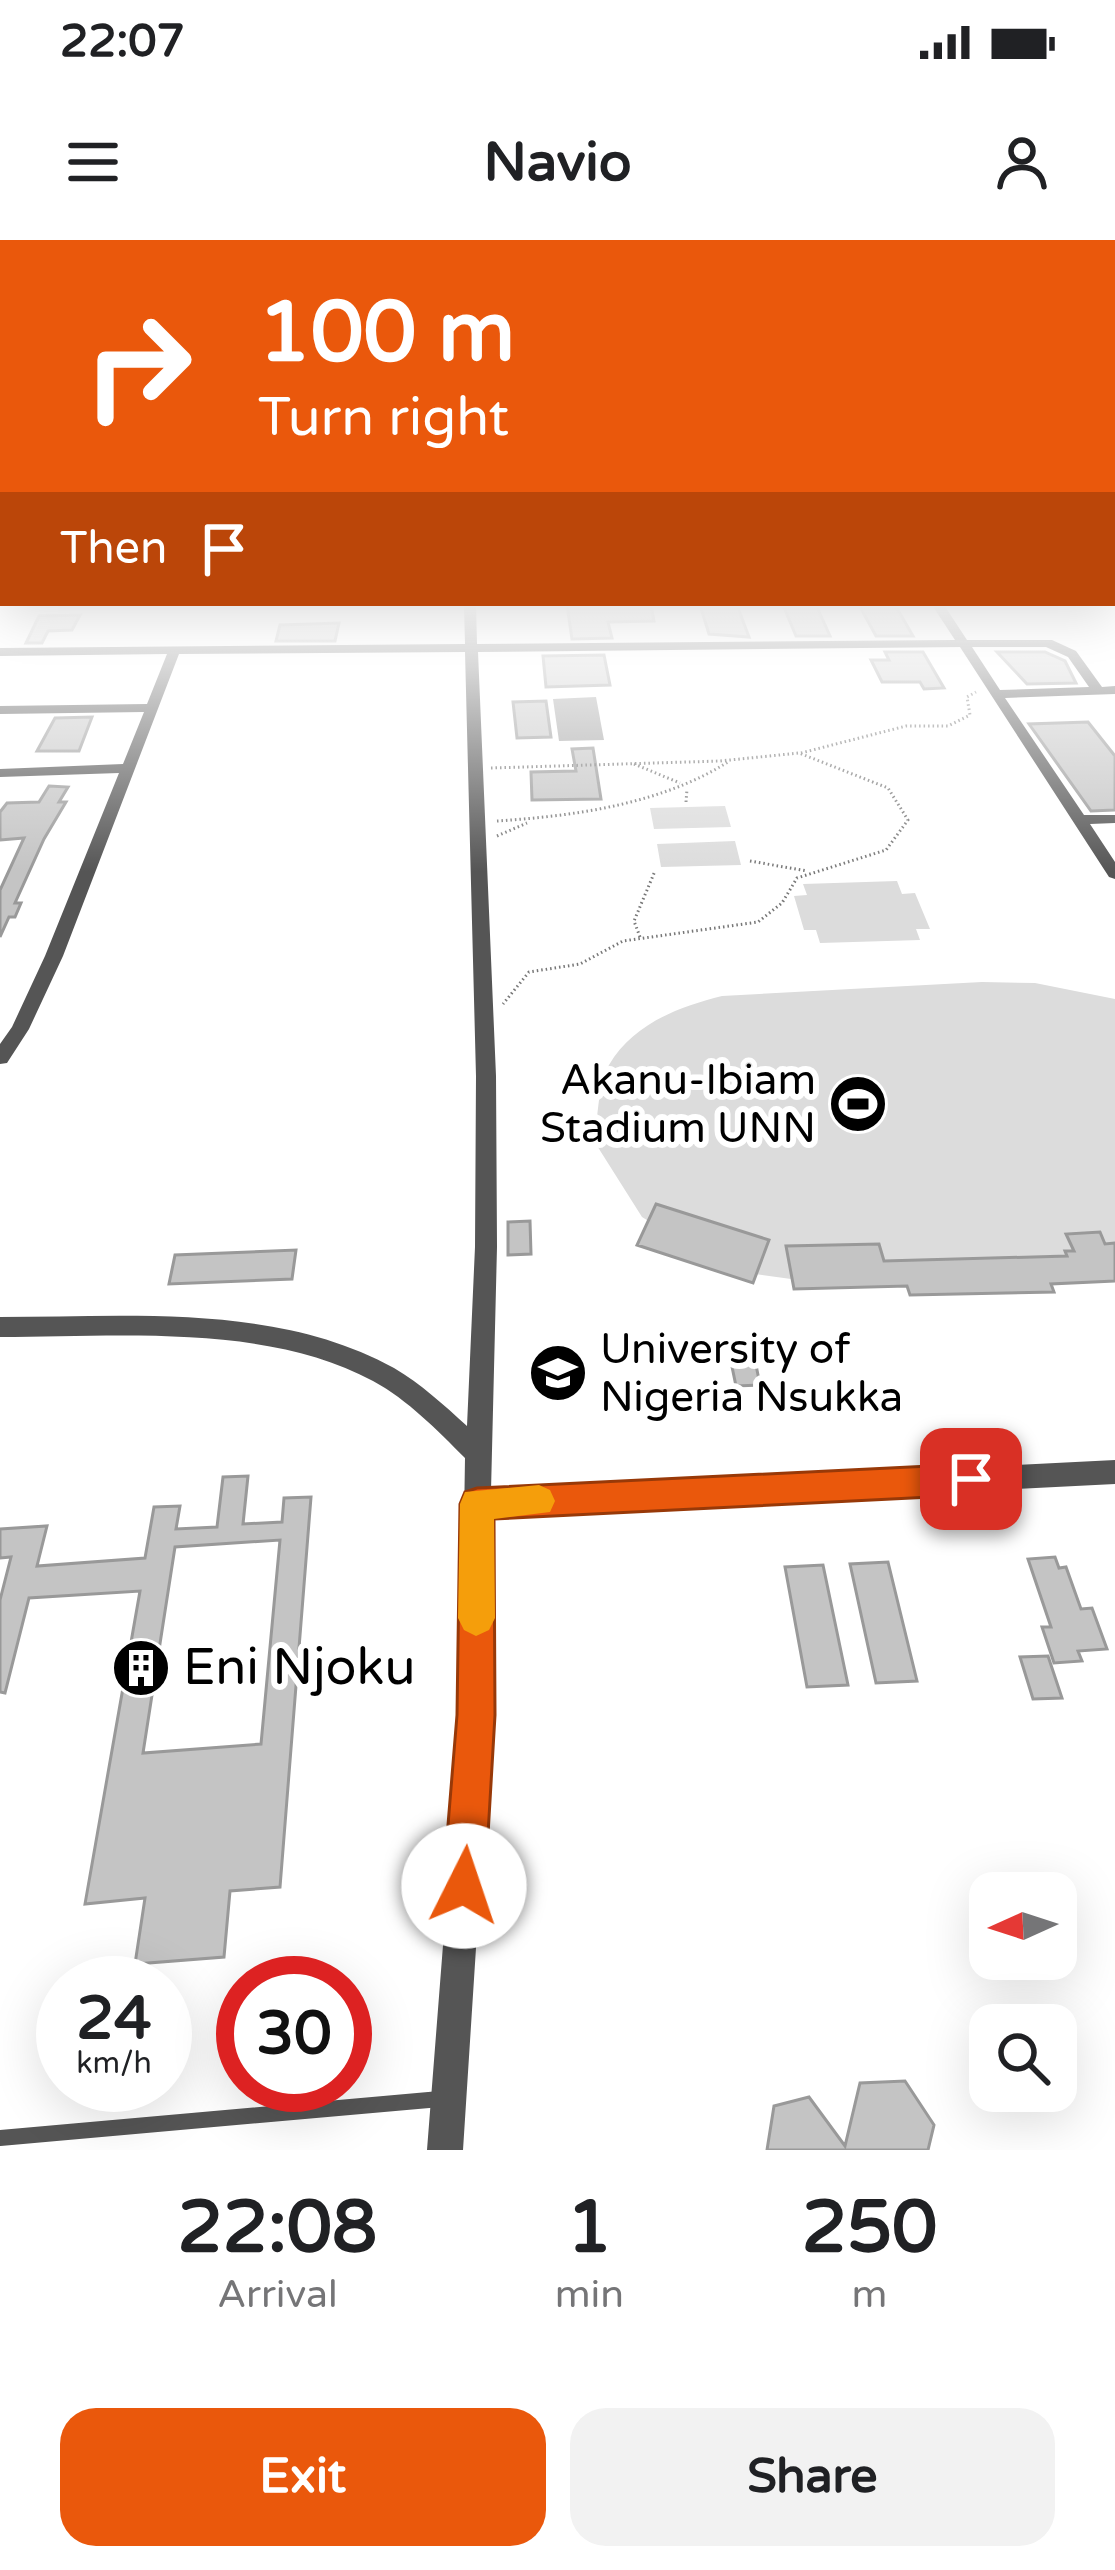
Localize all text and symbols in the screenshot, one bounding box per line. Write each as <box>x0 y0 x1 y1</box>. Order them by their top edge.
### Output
text: 22:07 <box>60 15 185 69</box>
icon: menu <box>60 129 126 195</box>
icon: person <box>989 129 1055 195</box>
text: Navio <box>483 130 632 195</box>
text: 100 m <box>258 283 515 384</box>
icon: right <box>60 288 216 444</box>
text: Turn right <box>258 385 509 450</box>
icon: arrive <box>191 516 257 582</box>
text: Then <box>60 522 167 576</box>
place label: Akanu-Ibiam Stadium UNN <box>540 1055 816 1154</box>
sports icon: Akanu-Ibiam Stadium UNN <box>827 1073 889 1135</box>
place label: University of Nigeria Nsukka <box>600 1324 903 1423</box>
school or university icon: University of Nigeria Nsukka <box>527 1342 589 1404</box>
pin <box>920 1428 1022 1530</box>
icon: arrive <box>938 1446 1004 1512</box>
building icon: Eni Njoku <box>110 1637 172 1699</box>
place label: Eni Njoku <box>183 1637 415 1699</box>
position arrow <box>401 1823 527 1949</box>
north arrow <box>969 1872 1077 1980</box>
map controls <box>969 1872 1077 2112</box>
speed limit sign: 30 <box>216 1956 372 2112</box>
text: 24 <box>76 1983 152 2055</box>
button: search <box>969 2004 1077 2112</box>
text: km/h <box>76 2045 152 2082</box>
text: 22:08 <box>178 2185 377 2272</box>
text: 1 <box>567 2185 612 2272</box>
text: 250 <box>802 2185 937 2272</box>
text: Arrival <box>217 2271 338 2318</box>
text: min <box>555 2271 624 2318</box>
text: m <box>852 2271 887 2318</box>
button: Exit <box>60 2408 546 2546</box>
button: Share <box>570 2408 1055 2546</box>

